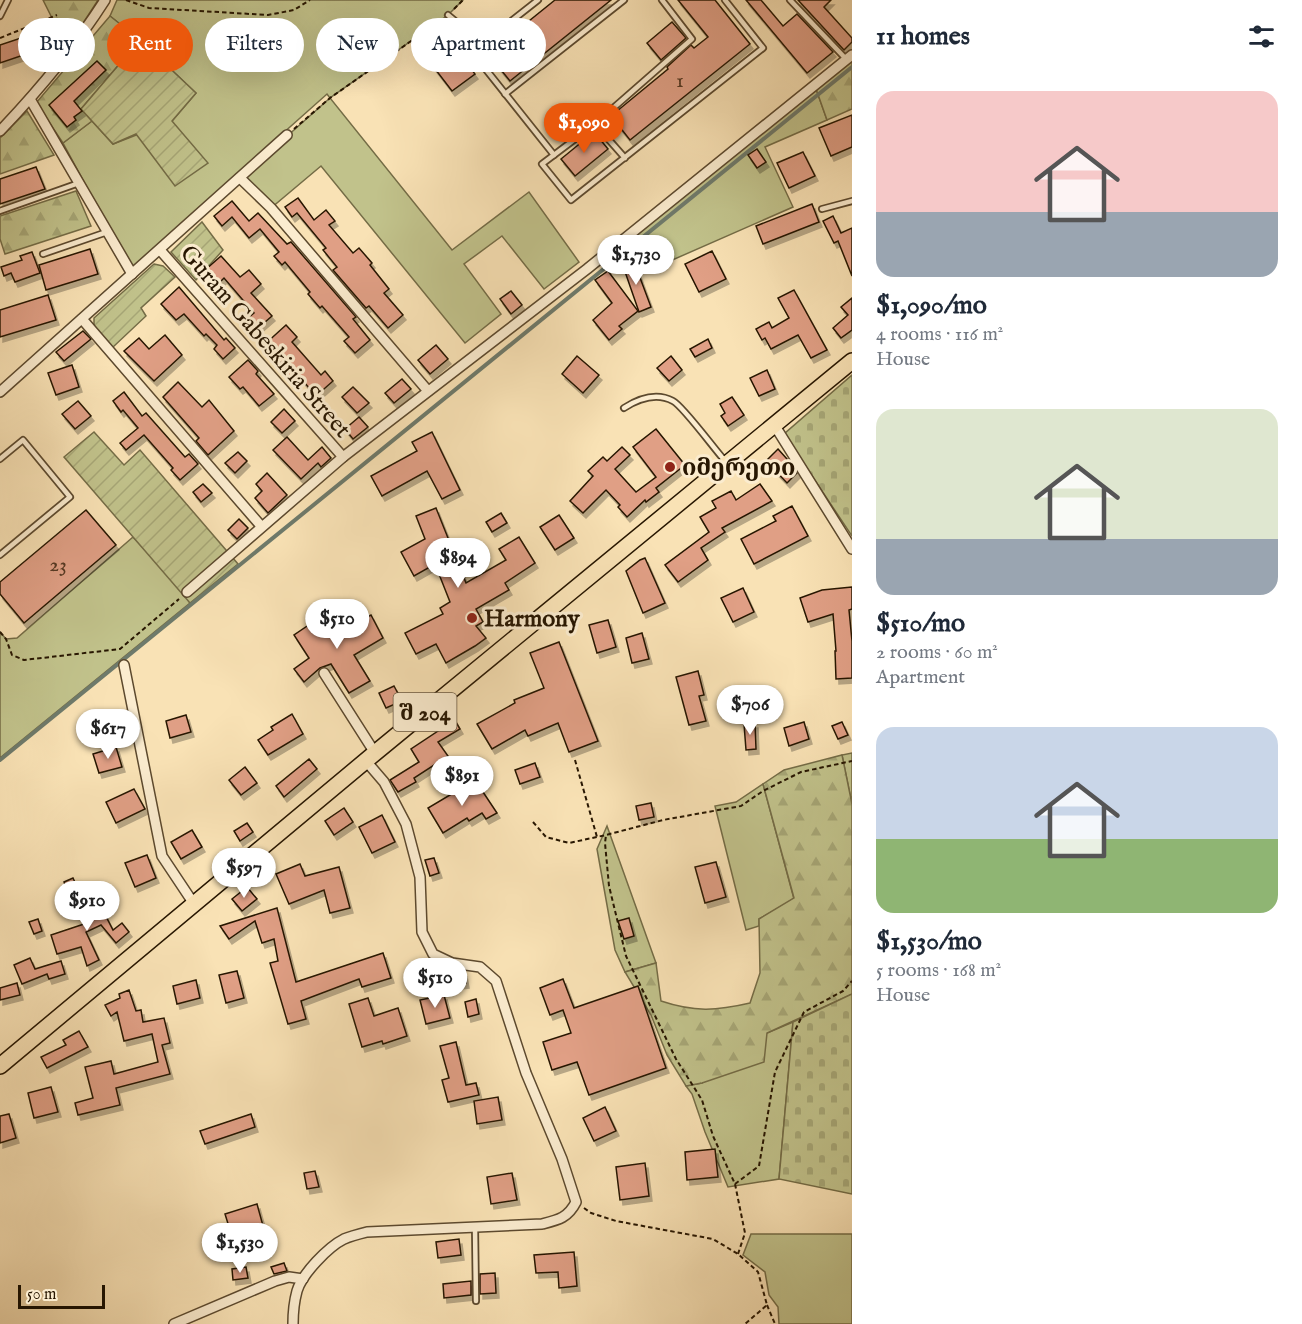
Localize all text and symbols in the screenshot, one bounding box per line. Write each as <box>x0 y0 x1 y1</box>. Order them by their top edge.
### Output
chip: Buy <box>18 18 95 72</box>
chip: Rent <box>107 18 193 72</box>
chip: Filters <box>205 18 304 72</box>
chip: New <box>316 18 399 72</box>
chip: Apartment <box>411 18 546 72</box>
text: 11 homes <box>876 20 970 53</box>
icon: filters <box>1245 20 1278 53</box>
house number: 1 <box>676 68 684 95</box>
pin: $1,090 <box>535 103 633 154</box>
text: $1,090 <box>558 110 610 135</box>
icon: home <box>1023 130 1131 238</box>
pin: $1,730 <box>587 235 685 286</box>
street label: Guram Gabeskiria Street <box>172 239 357 445</box>
text: $1,730 <box>611 242 661 267</box>
text: $1,090/mo <box>876 289 987 322</box>
text: 4 rooms · 116 m² <box>876 322 1003 347</box>
text: House <box>876 347 930 372</box>
icon: home <box>1023 448 1131 556</box>
place label: იმერეთი <box>682 453 795 484</box>
marker: იმერეთი <box>663 460 677 474</box>
pin: $894 <box>422 538 494 589</box>
text: $894 <box>439 545 477 570</box>
house number: 23 <box>49 552 67 579</box>
pin: $510 <box>301 599 373 650</box>
place label: Harmony <box>484 604 581 635</box>
text: $510 <box>319 606 355 631</box>
text: $510/mo <box>876 607 965 640</box>
marker: Harmony <box>465 611 479 625</box>
text: 2 rooms · 60 m² <box>876 640 998 665</box>
text: Apartment <box>876 665 965 690</box>
pin: $706 <box>714 685 786 736</box>
text: $706 <box>731 692 769 717</box>
road number: შ 204 <box>394 693 456 731</box>
pin: $617 <box>72 709 144 760</box>
text: $617 <box>90 716 126 741</box>
pin: $891 <box>426 756 498 807</box>
text: $891 <box>444 763 480 788</box>
icon: home <box>1023 766 1131 874</box>
pin: $597 <box>208 848 280 899</box>
text: $597 <box>226 855 262 880</box>
pin: $910 <box>51 881 123 932</box>
text: $910 <box>69 888 105 913</box>
text: $1,530/mo <box>876 925 982 958</box>
pin: $510 <box>399 958 471 1009</box>
text: 5 rooms · 168 m² <box>876 958 1001 983</box>
text: $510 <box>417 965 453 990</box>
text: House <box>876 983 930 1008</box>
pin: $1,530 <box>191 1223 289 1274</box>
text: $1,530 <box>216 1230 264 1255</box>
scale bar <box>18 1282 105 1310</box>
text: 50 m <box>27 1285 56 1305</box>

